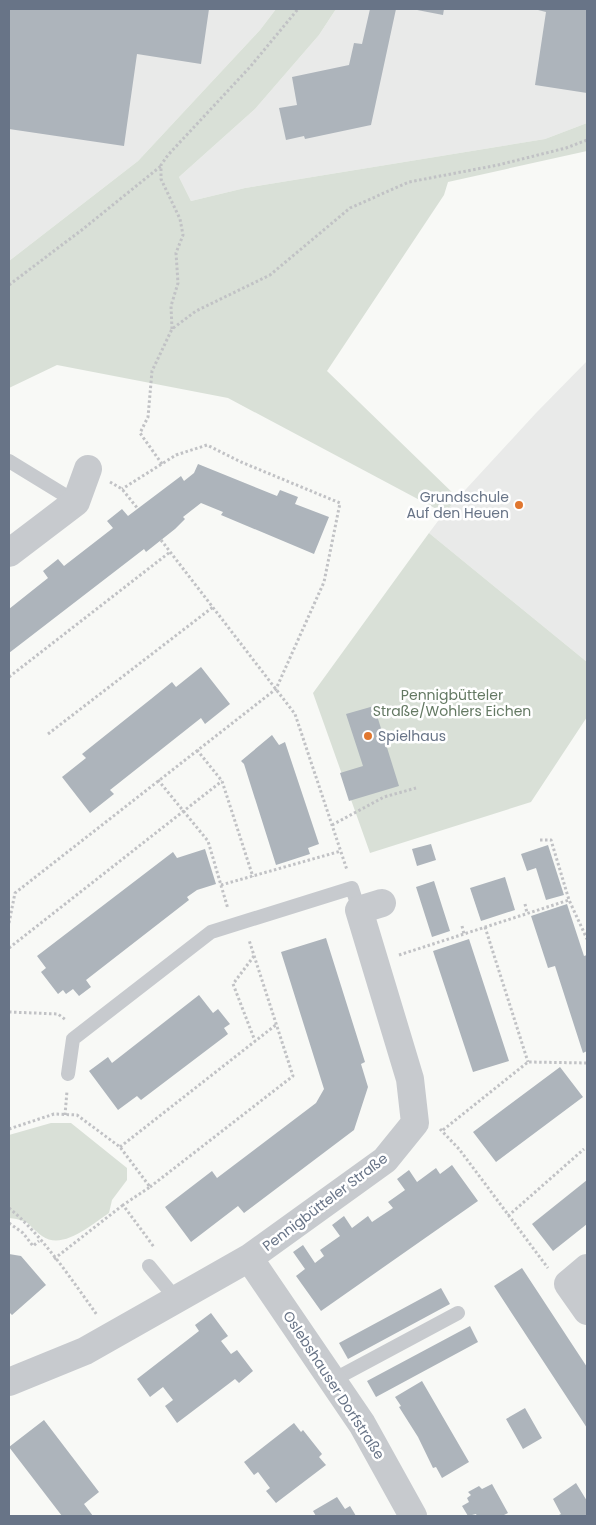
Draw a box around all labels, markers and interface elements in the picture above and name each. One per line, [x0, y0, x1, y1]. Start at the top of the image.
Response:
place label: Grundschule Auf den Heuen [406, 487, 509, 523]
marker: Grundschule Auf den Heuen [513, 499, 525, 511]
park label: Pennigbütteler Straße/Wohlers Eichen [373, 685, 531, 721]
place label: Spielhaus [378, 726, 446, 746]
marker: Spielhaus [362, 730, 374, 742]
street label: Pennigbütteler Straße [258, 1148, 392, 1256]
street label: Oslebshauser Dorfstraße [278, 1307, 390, 1463]

